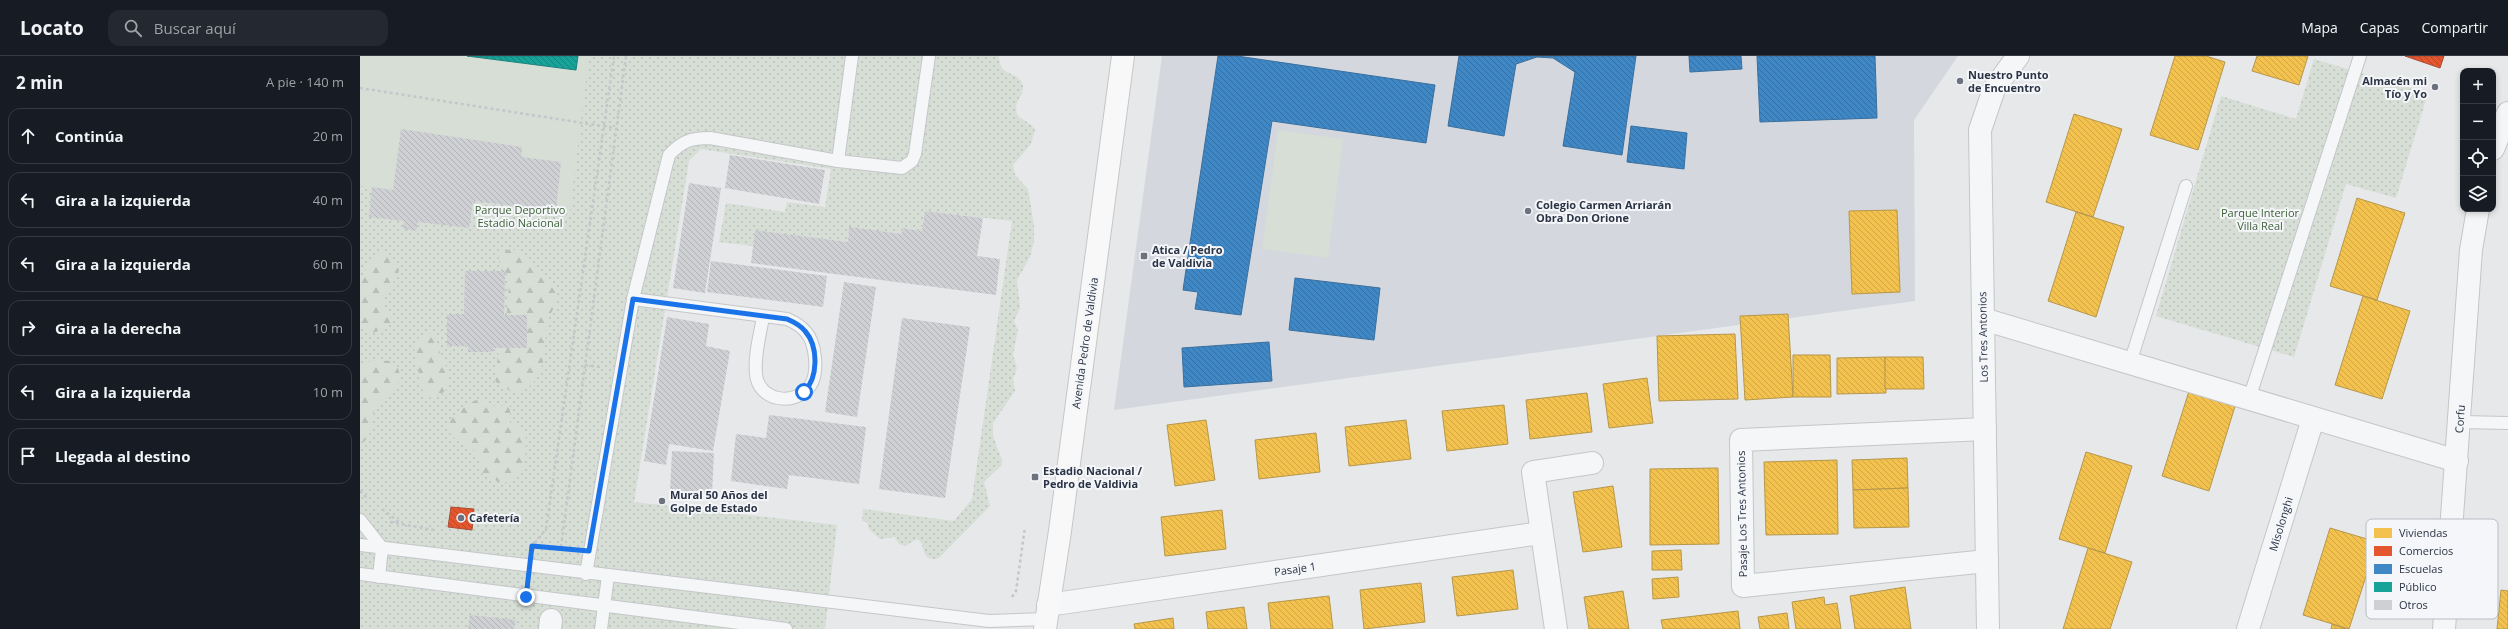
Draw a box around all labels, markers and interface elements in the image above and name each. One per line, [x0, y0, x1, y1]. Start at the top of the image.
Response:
search box [108, 10, 388, 46]
text: Locato [20, 15, 84, 41]
icon: search [122, 17, 144, 39]
text: Buscar aquí [154, 18, 236, 38]
text: Mapa [2301, 18, 2338, 37]
text: Capas [2360, 18, 2399, 37]
text: Compartir [2421, 18, 2488, 37]
place label: Nuestro Punto de Encuentro [1968, 67, 2049, 95]
map controls [2460, 68, 2496, 212]
button: + [2460, 68, 2496, 104]
text: 2 min [16, 71, 63, 94]
text: A pie · 140 m [266, 73, 344, 91]
place label: Almacén mi Tío y Yo [2362, 73, 2427, 101]
marker: Nuestro Punto de Encuentro [1955, 76, 1965, 86]
marker: Almacén mi Tío y Yo [2430, 82, 2440, 92]
button: − [2460, 104, 2496, 140]
icon: ahead [17, 125, 39, 147]
text: Continúa [55, 126, 124, 146]
text: 20 m [313, 127, 343, 145]
button: locate [2460, 140, 2496, 176]
button: layers [2460, 176, 2496, 212]
icon: left [17, 189, 39, 211]
text: Gira a la izquierda [55, 190, 191, 210]
text: 40 m [313, 191, 343, 209]
place label: Colegio Carmen Arriarán Obra Don Orione [1536, 197, 1671, 225]
park label: Parque Deportivo Estadio Nacional [475, 202, 566, 230]
park label: Parque Interior Villa Real [2221, 205, 2300, 233]
marker: Colegio Carmen Arriarán Obra Don Orione [1523, 206, 1533, 216]
place label: Atica / Pedro de Valdivia [1152, 242, 1223, 270]
marker: Atica / Pedro de Valdivia [1139, 251, 1149, 261]
icon: left [17, 253, 39, 275]
text: Gira a la izquierda [55, 254, 191, 274]
text: 60 m [313, 255, 343, 273]
street label: Avenida Pedro de Valdivia [1068, 276, 1101, 410]
street label: Los Tres Antonios [1974, 291, 1991, 383]
icon: right [17, 317, 39, 339]
text: Gira a la derecha [55, 318, 181, 338]
text: 10 m [313, 319, 343, 337]
icon: left [17, 381, 39, 403]
text: Gira a la izquierda [55, 382, 191, 402]
text: 10 m [313, 383, 343, 401]
route start [795, 383, 813, 401]
street label: Corfu [2451, 404, 2468, 434]
icon: arrive [17, 445, 39, 467]
text: Llegada al destino [55, 446, 190, 466]
street label: Pasaje Los Tres Antonios [1733, 450, 1750, 578]
place label: Estadio Nacional / Pedro de Valdivia [1043, 463, 1143, 491]
marker: Estadio Nacional / Pedro de Valdivia [1030, 472, 1040, 482]
place label: Mural 50 Años del Golpe de Estado [670, 487, 768, 515]
street label: Misolonghi [2265, 495, 2296, 553]
marker: Mural 50 Años del Golpe de Estado [657, 496, 667, 506]
place label: Cafetería [469, 510, 520, 525]
marker: Cafetería [456, 513, 466, 523]
legend [2366, 519, 2498, 619]
text: Viviendas [2399, 525, 2448, 540]
text: Comercios [2399, 543, 2453, 558]
street label: Pasaje 1 [1273, 558, 1317, 579]
text: Escuelas [2399, 561, 2443, 576]
text: Público [2399, 579, 2437, 594]
route end [517, 588, 535, 606]
text: Otros [2399, 597, 2428, 612]

